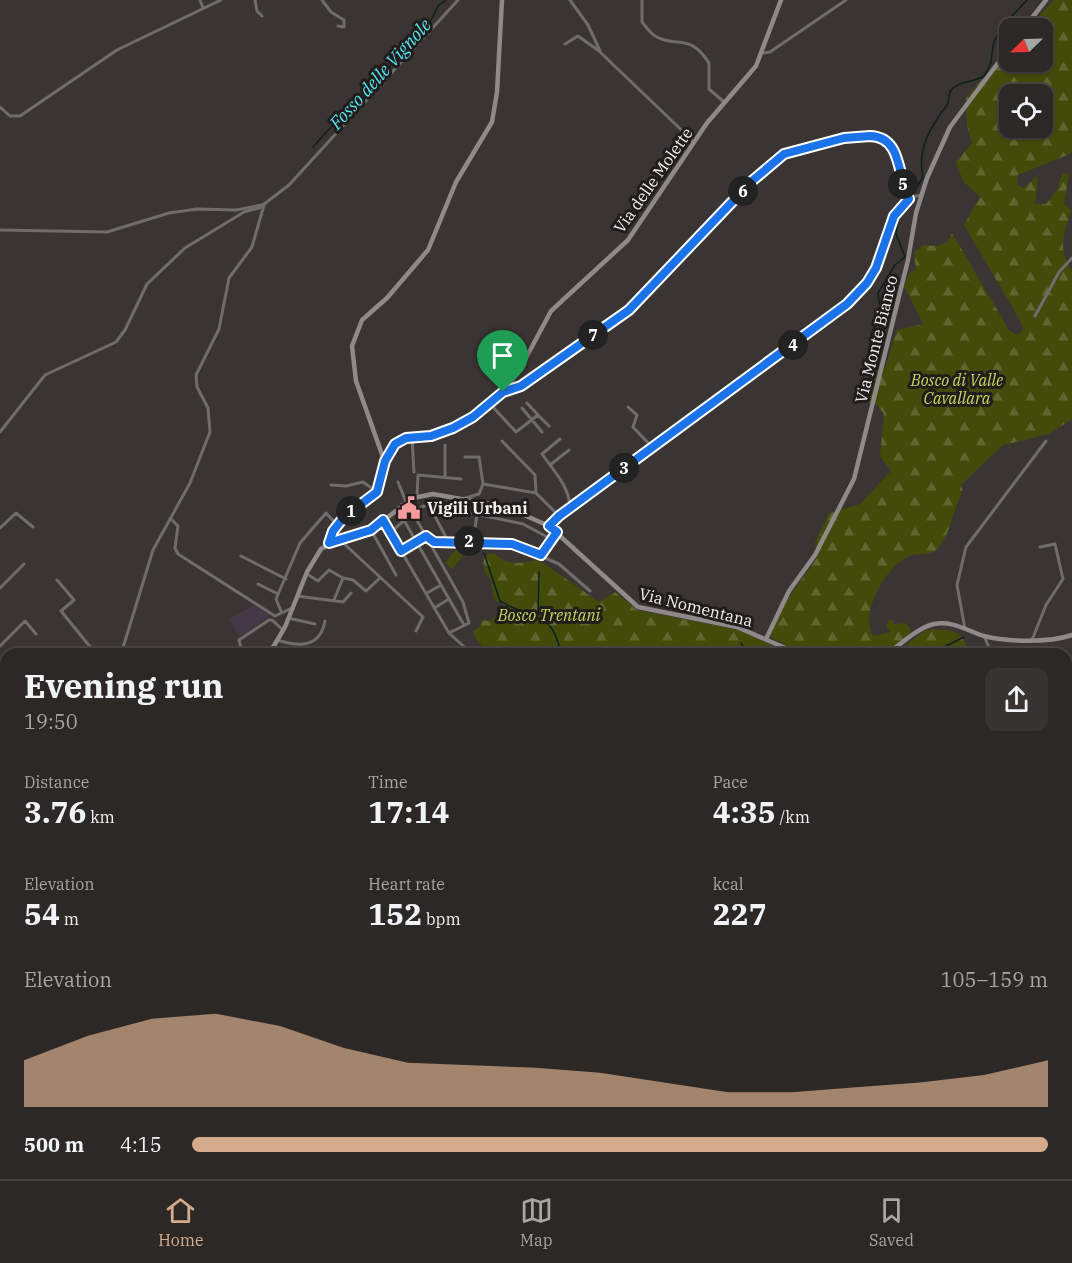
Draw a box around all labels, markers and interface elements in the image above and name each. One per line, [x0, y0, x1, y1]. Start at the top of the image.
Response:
water label: Fosso delle Vignole [324, 14, 436, 135]
north arrow [999, 18, 1053, 72]
map controls [999, 18, 1053, 138]
button: locate [999, 84, 1053, 138]
street label: Via delle Molette [609, 123, 697, 237]
pin: 5 [888, 169, 918, 199]
text: 5 [898, 174, 908, 194]
pin: 6 [728, 176, 758, 206]
text: 6 [738, 181, 748, 201]
street label: Via Monte Bianco [850, 273, 902, 405]
pin: 7 [578, 320, 608, 350]
text: 7 [588, 325, 598, 345]
pin [477, 330, 528, 392]
pin: 4 [778, 330, 808, 360]
text: 4 [788, 335, 798, 355]
icon: arrive [486, 339, 519, 372]
park label: Bosco di Valle Cavallara [910, 370, 1003, 408]
pin: 3 [609, 453, 639, 483]
text: 3 [619, 458, 629, 478]
public building icon: Vigili Urbani [396, 495, 422, 521]
pin: 1 [336, 496, 366, 526]
place label: Vigili Urbani [427, 498, 528, 518]
text: 1 [346, 501, 356, 521]
pin: 2 [454, 526, 484, 556]
text: 2 [464, 531, 474, 551]
street label: Via Nomentana [637, 583, 755, 631]
park label: Bosco Trentani [497, 605, 600, 625]
text: Evening run [24, 664, 224, 707]
button: share [985, 668, 1048, 731]
text: 19:50 [24, 708, 78, 735]
text: Distance [24, 772, 89, 792]
text: Time [368, 772, 408, 792]
text: Pace [713, 772, 748, 792]
text: 3.76 [24, 792, 86, 831]
text: 17:14 [368, 792, 449, 831]
text: 4:35 [713, 792, 776, 831]
text: km [86, 807, 115, 827]
text: /km [776, 807, 810, 827]
text: Elevation [24, 874, 94, 894]
text: Heart rate [368, 874, 445, 894]
text: kcal [713, 874, 744, 894]
text: 54 [24, 894, 60, 933]
text: 152 [368, 894, 422, 933]
text: 227 [713, 894, 767, 933]
text: m [60, 909, 79, 929]
text: bpm [422, 909, 461, 929]
text: Elevation [24, 966, 112, 993]
text: 105–159 m [941, 966, 1048, 993]
text: 500 m [24, 1131, 84, 1158]
text: 4:15 [120, 1131, 162, 1158]
tab: Home [158, 1194, 204, 1250]
tab: Map [520, 1194, 553, 1250]
tab: Saved [869, 1194, 914, 1250]

